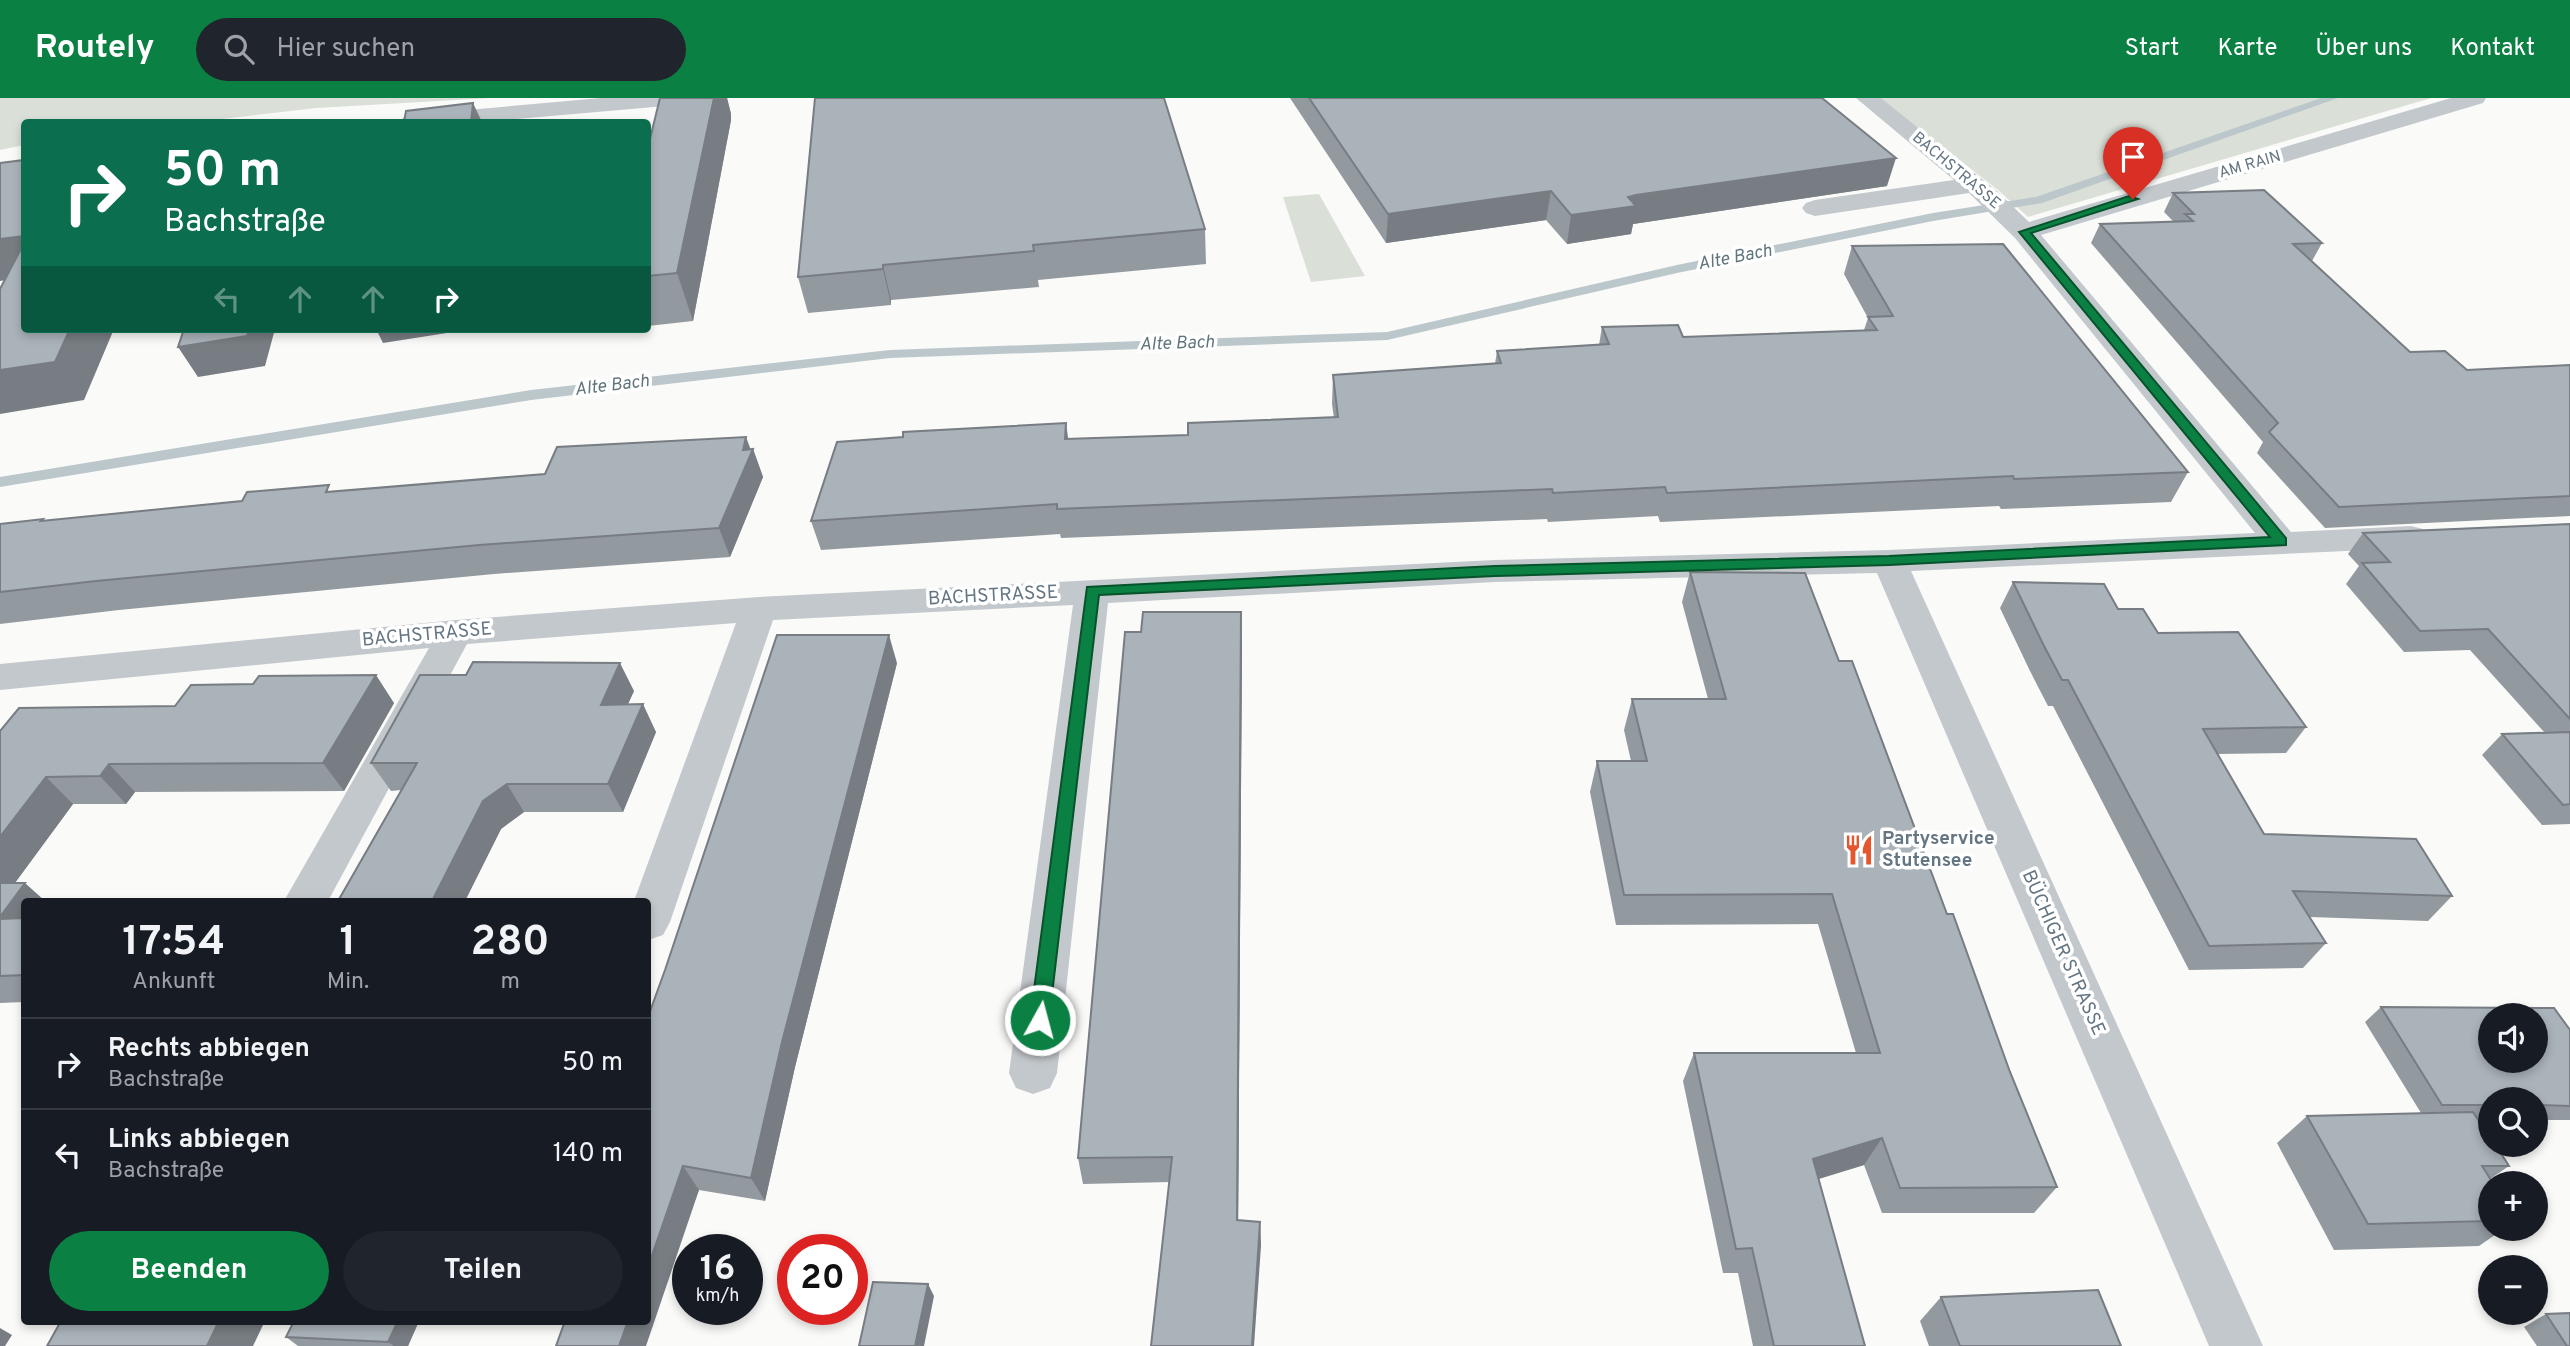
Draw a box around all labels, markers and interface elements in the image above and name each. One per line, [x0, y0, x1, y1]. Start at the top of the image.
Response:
search box [196, 18, 686, 81]
text: Routely [35, 28, 154, 70]
icon: search [220, 30, 258, 68]
text: Hier suchen [276, 33, 415, 66]
text: Start [2125, 34, 2179, 64]
text: Karte [2217, 34, 2277, 64]
text: Über uns [2315, 34, 2412, 64]
text: Kontakt [2450, 34, 2535, 64]
pin [2103, 127, 2163, 199]
street label: BACHSTRASSE [1908, 128, 2004, 214]
icon: arrive [2114, 138, 2152, 176]
text: 50 m [164, 142, 281, 204]
icon: right [49, 147, 140, 238]
street label: AM RAIN [2217, 147, 2283, 183]
text: Bachstraße [164, 203, 326, 243]
water label: Alte Bach [1696, 240, 1774, 276]
icon: left [208, 280, 246, 318]
icon: ahead [281, 280, 319, 318]
icon: ahead [354, 280, 392, 318]
icon: right [427, 280, 465, 318]
water label: Alte Bach [1139, 331, 1215, 357]
water label: Alte Bach [573, 370, 651, 402]
street label: BACHSTRASSE [927, 581, 1059, 611]
street label: BACHSTRASSE [361, 617, 493, 653]
place label: Partyservice Stutensee [1882, 827, 1995, 873]
restaurant icon: Partyservice Stutensee [1842, 833, 1876, 867]
street label: BÜCHIGER STRASSE [2016, 866, 2111, 1039]
text: 17:54 [122, 917, 225, 970]
text: 1 [340, 917, 356, 970]
text: 280 [471, 917, 550, 970]
text: Ankunft [132, 968, 215, 997]
text: Min. [327, 968, 369, 997]
text: m [500, 968, 520, 997]
position arrow [1003, 983, 1077, 1057]
map controls [2478, 1003, 2548, 1325]
button: sound [2478, 1003, 2548, 1073]
text: Rechts abbiegen [108, 1033, 310, 1066]
icon: right [49, 1045, 87, 1083]
text: 50 m [562, 1047, 623, 1080]
text: Bachstraße [108, 1066, 224, 1095]
button: search [2478, 1087, 2548, 1157]
text: Links abbiegen [108, 1124, 290, 1157]
icon: left [49, 1136, 87, 1174]
text: 140 m [553, 1138, 623, 1171]
text: Bachstraße [108, 1157, 224, 1186]
button: + [2478, 1171, 2548, 1241]
button: Beenden [49, 1231, 329, 1311]
button: Teilen [343, 1231, 623, 1311]
speed limit sign: 20 [777, 1234, 868, 1325]
text: 16 [700, 1248, 735, 1292]
button: − [2478, 1255, 2548, 1325]
text: km/h [696, 1285, 739, 1308]

